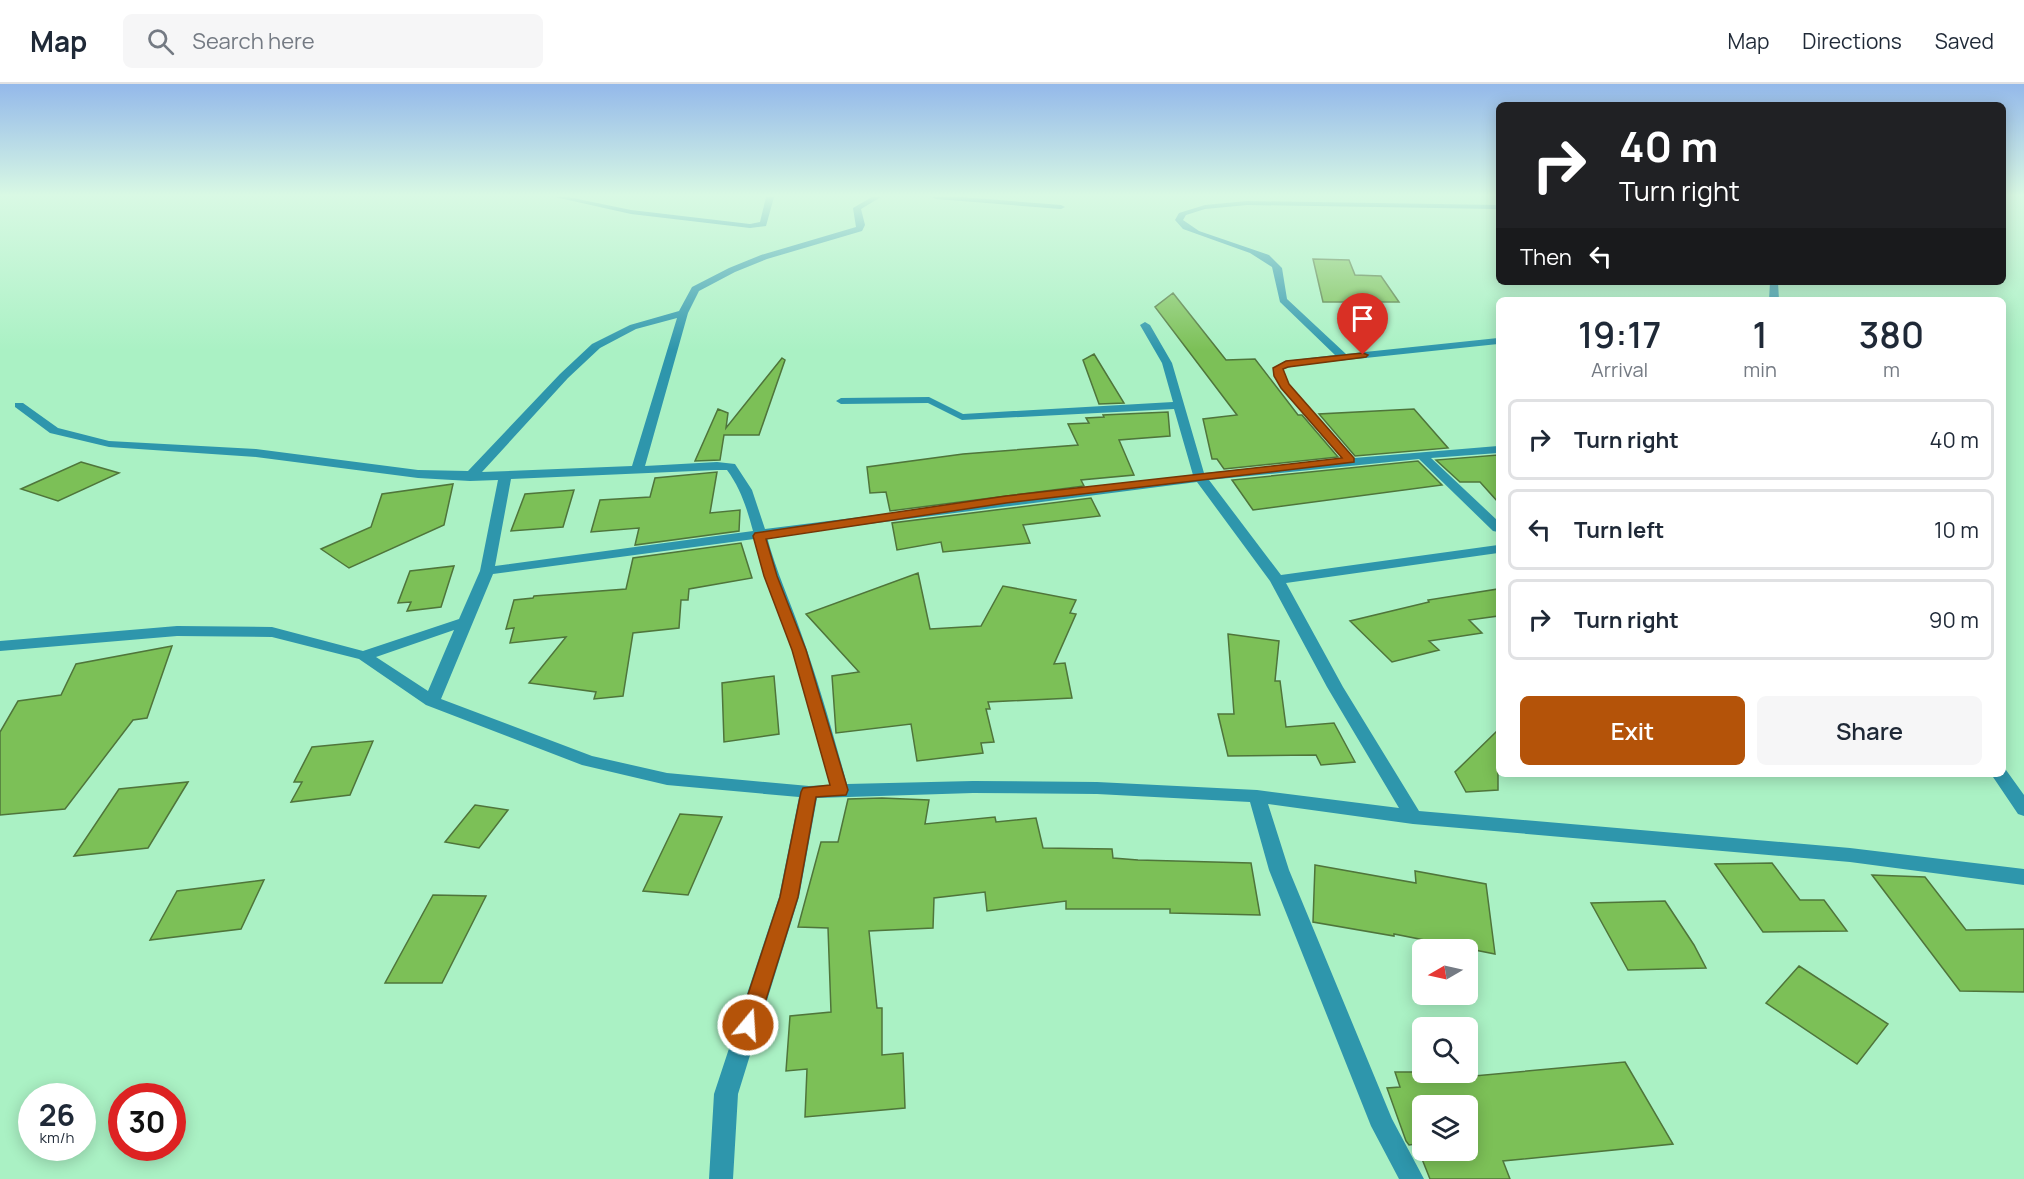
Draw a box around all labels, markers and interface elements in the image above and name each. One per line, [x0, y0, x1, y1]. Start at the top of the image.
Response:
search box [123, 14, 543, 68]
text: Map [30, 22, 87, 60]
icon: search [144, 25, 177, 58]
text: Search here [192, 26, 315, 56]
text: Map [1728, 27, 1769, 55]
text: Directions [1802, 27, 1902, 55]
text: Saved [1935, 27, 1994, 55]
text: 40 m [1619, 117, 1718, 175]
icon: right [1520, 126, 1598, 204]
text: Turn right [1619, 172, 1740, 209]
icon: left [1584, 240, 1617, 273]
text: Then [1520, 242, 1572, 272]
pin [1337, 293, 1388, 355]
icon: arrive [1346, 302, 1379, 335]
text: 19:17 [1578, 310, 1661, 359]
text: 1 [1752, 310, 1768, 359]
text: 380 [1859, 310, 1924, 359]
text: Arrival [1591, 356, 1648, 383]
text: min [1743, 356, 1777, 383]
text: m [1883, 356, 1900, 383]
icon: right [1523, 423, 1556, 456]
text: Turn right [1574, 425, 1679, 455]
text: 40 m [1930, 425, 1979, 455]
icon: left [1523, 513, 1556, 546]
text: Turn left [1574, 515, 1664, 545]
text: 10 m [1934, 515, 1979, 545]
icon: right [1523, 603, 1556, 636]
text: Turn right [1574, 605, 1679, 635]
text: 90 m [1929, 605, 1979, 635]
button: Exit [1520, 696, 1745, 765]
button: Share [1757, 696, 1982, 765]
north arrow [1412, 939, 1478, 1005]
map controls [1412, 939, 1478, 1161]
position arrow [716, 993, 780, 1057]
button: search [1412, 1017, 1478, 1083]
speed limit sign: 30 [108, 1083, 186, 1161]
text: 26 [39, 1094, 75, 1135]
button: layers [1412, 1095, 1478, 1161]
text: km/h [40, 1127, 74, 1148]

